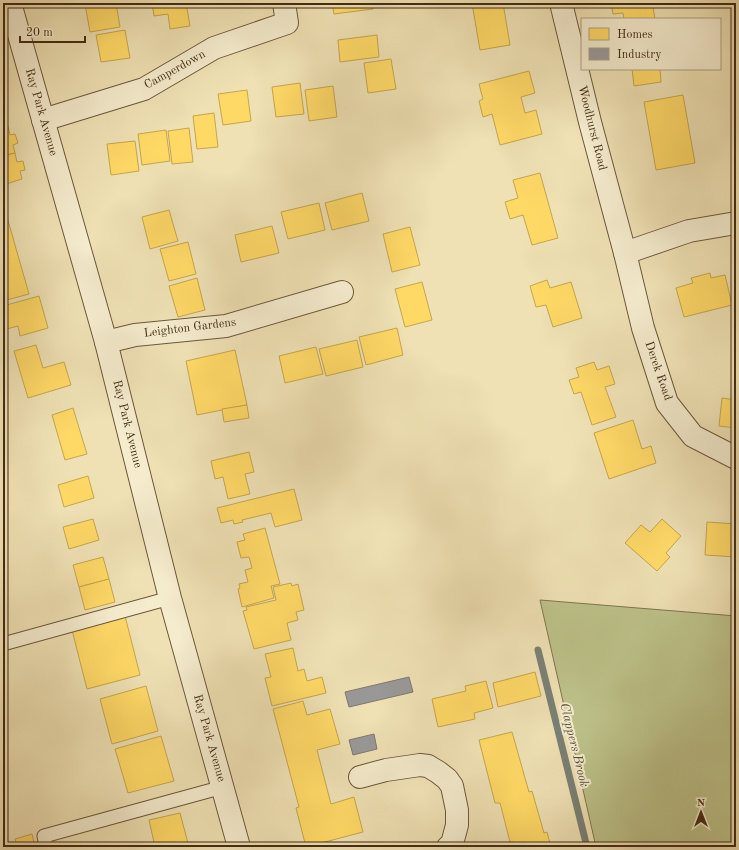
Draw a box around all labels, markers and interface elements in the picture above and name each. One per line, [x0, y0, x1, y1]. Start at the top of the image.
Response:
scale bar [20, 18, 85, 44]
legend [581, 18, 721, 70]
text: 20 m [26, 27, 53, 39]
text: Homes [617, 29, 653, 41]
street label: Camperdown [142, 48, 208, 92]
text: Industry [617, 49, 662, 61]
street label: Ray Park Avenue [23, 67, 59, 157]
street label: Woodhurst Road [576, 84, 608, 172]
street label: Leighton Gardens [143, 316, 237, 340]
street label: Derek Road [642, 340, 674, 402]
street label: Ray Park Avenue [110, 379, 144, 470]
street label: Ray Park Avenue [191, 693, 227, 783]
water label: Clappers Brook [557, 701, 591, 789]
north arrow [681, 792, 721, 832]
text: N [697, 798, 706, 809]

